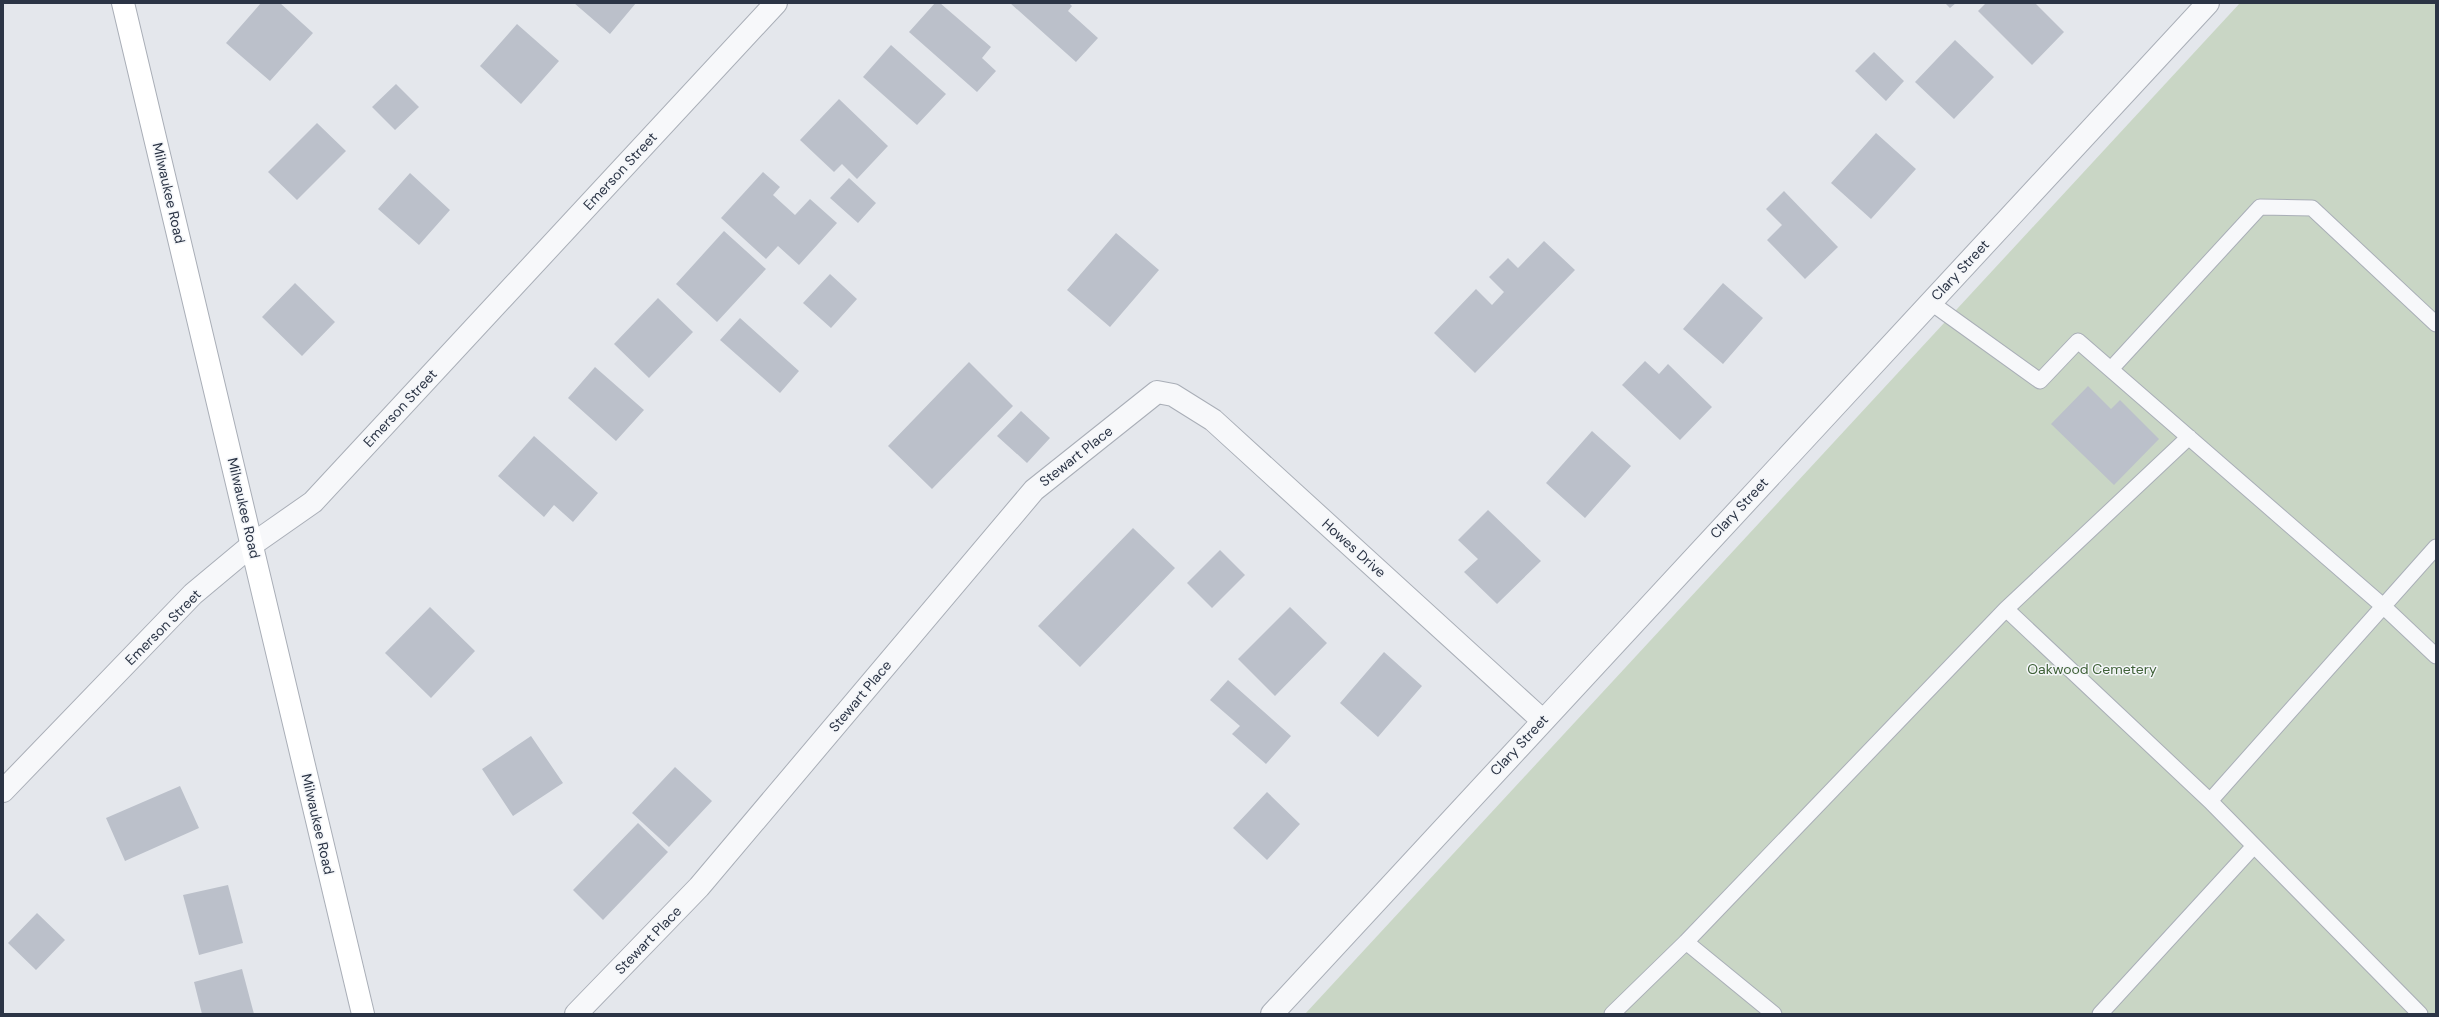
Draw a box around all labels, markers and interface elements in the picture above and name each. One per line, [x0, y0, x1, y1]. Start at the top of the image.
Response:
street label: Emerson Street [579, 128, 661, 214]
street label: Milwaukee Road [149, 141, 189, 245]
street label: Clary Street [1927, 236, 1993, 304]
street label: Emerson Street [359, 365, 441, 451]
street label: Stewart Place [1036, 422, 1116, 490]
street label: Milwaukee Road [224, 456, 264, 560]
street label: Clary Street [1706, 474, 1772, 542]
street label: Howes Drive [1318, 515, 1390, 581]
street label: Emerson Street [121, 585, 205, 669]
street label: Stewart Place [825, 656, 895, 736]
park label: Oakwood Cemetery [2027, 660, 2157, 678]
street label: Clary Street [1486, 711, 1552, 779]
street label: Milwaukee Road [298, 772, 338, 876]
street label: Stewart Place [611, 902, 685, 978]

